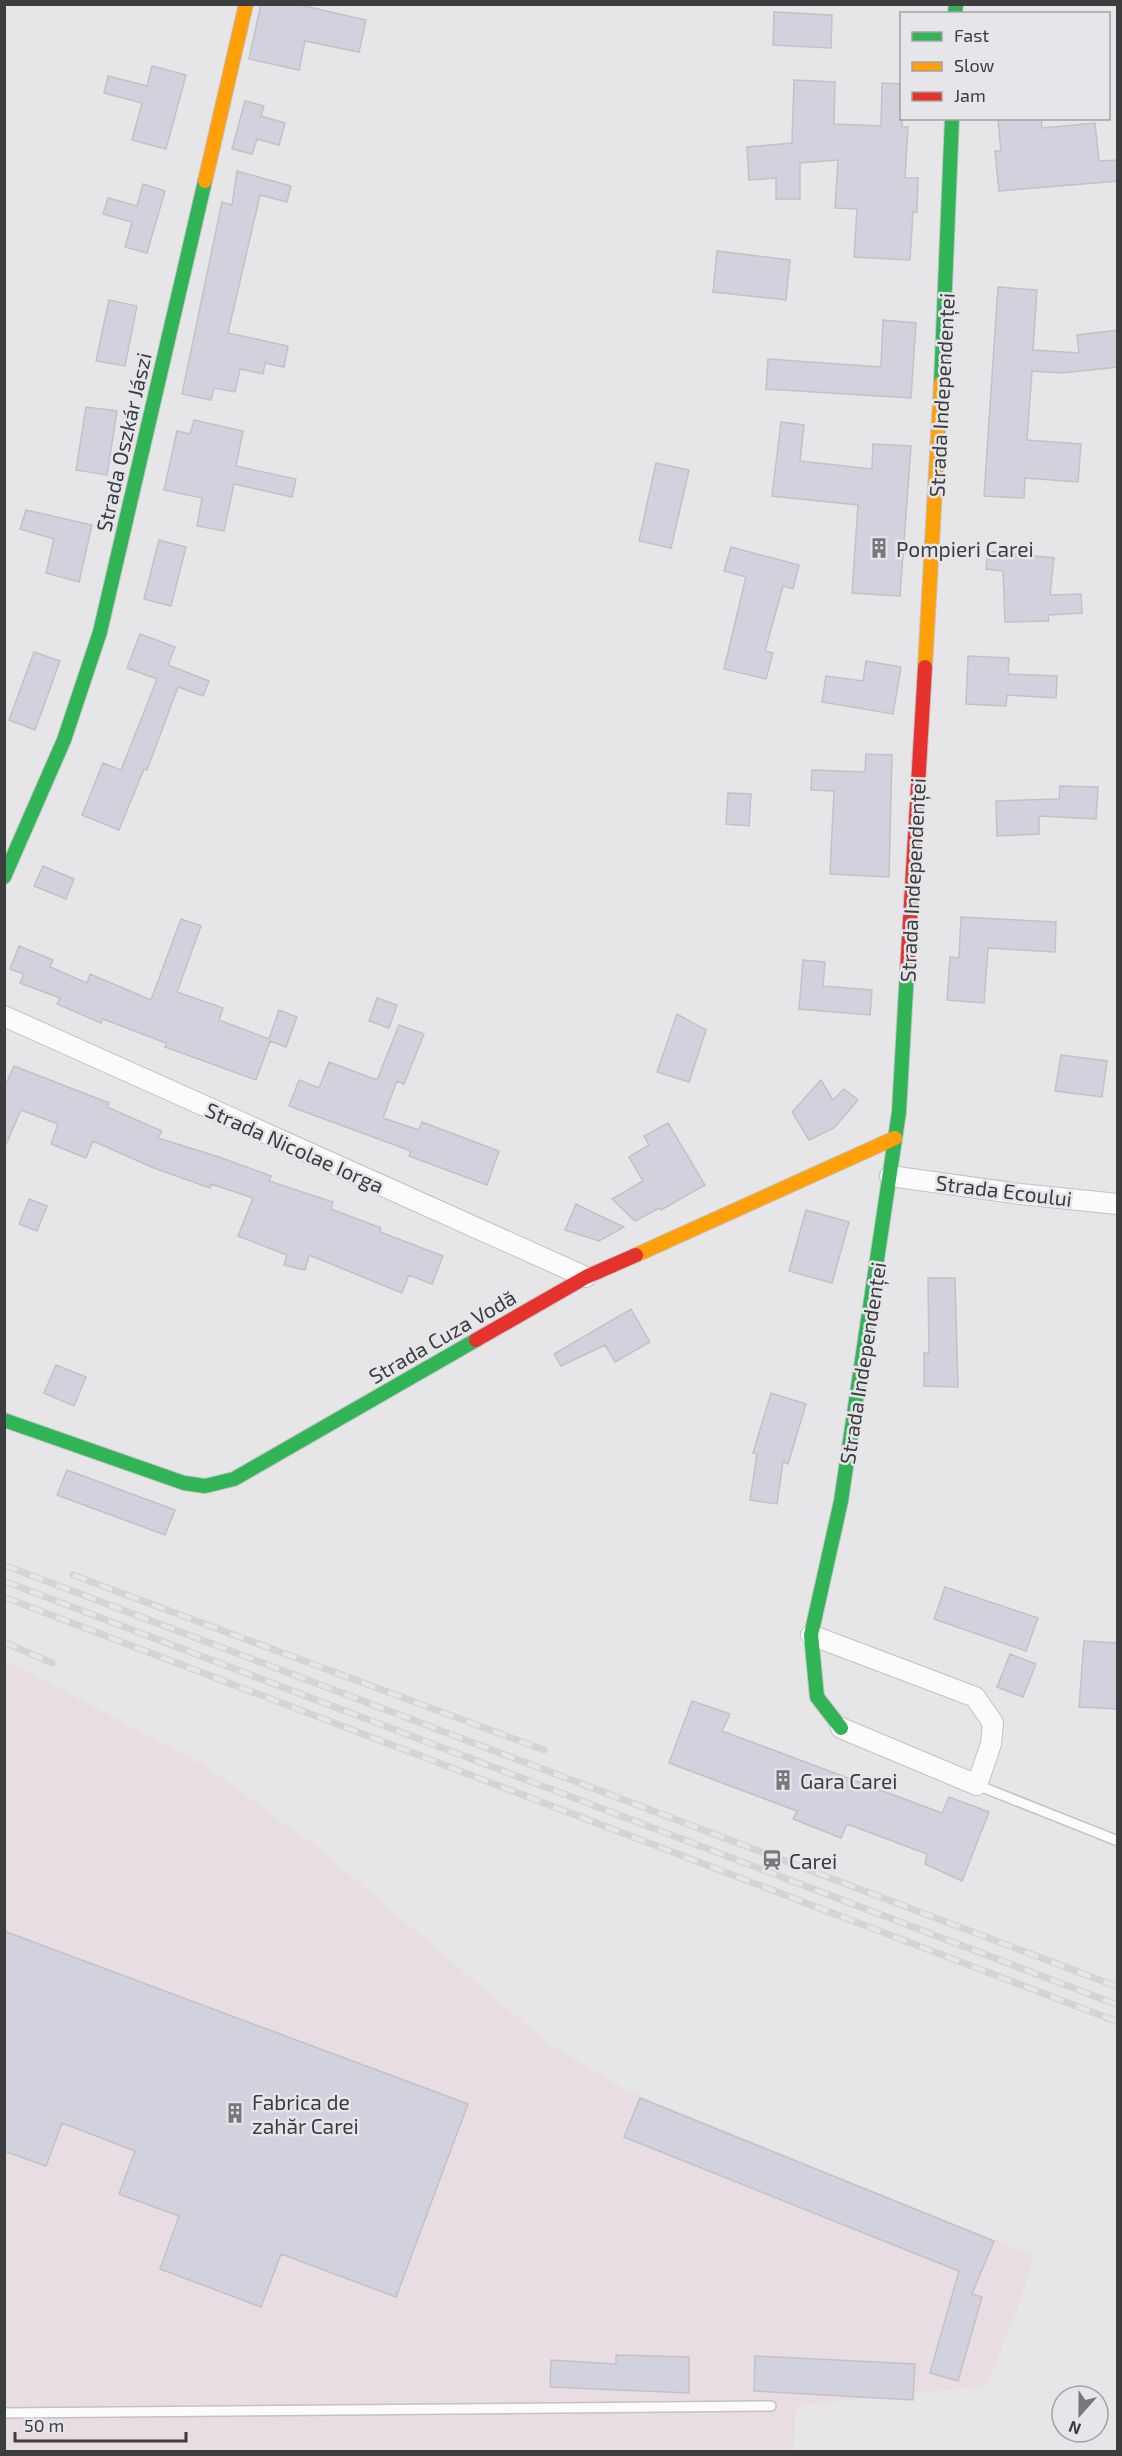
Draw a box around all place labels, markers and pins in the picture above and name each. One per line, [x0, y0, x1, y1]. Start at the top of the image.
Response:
building icon: Pompieri Carei [867, 536, 891, 560]
place label: Pompieri Carei [896, 536, 1034, 561]
building icon: Gara Carei [771, 1768, 795, 1792]
place label: Gara Carei [800, 1768, 897, 1793]
station icon: Carei [760, 1848, 784, 1872]
place label: Carei [789, 1848, 837, 1873]
place label: Fabrica de zahăr Carei [252, 2089, 359, 2138]
building icon: Fabrica de zahăr Carei [223, 2101, 247, 2125]

